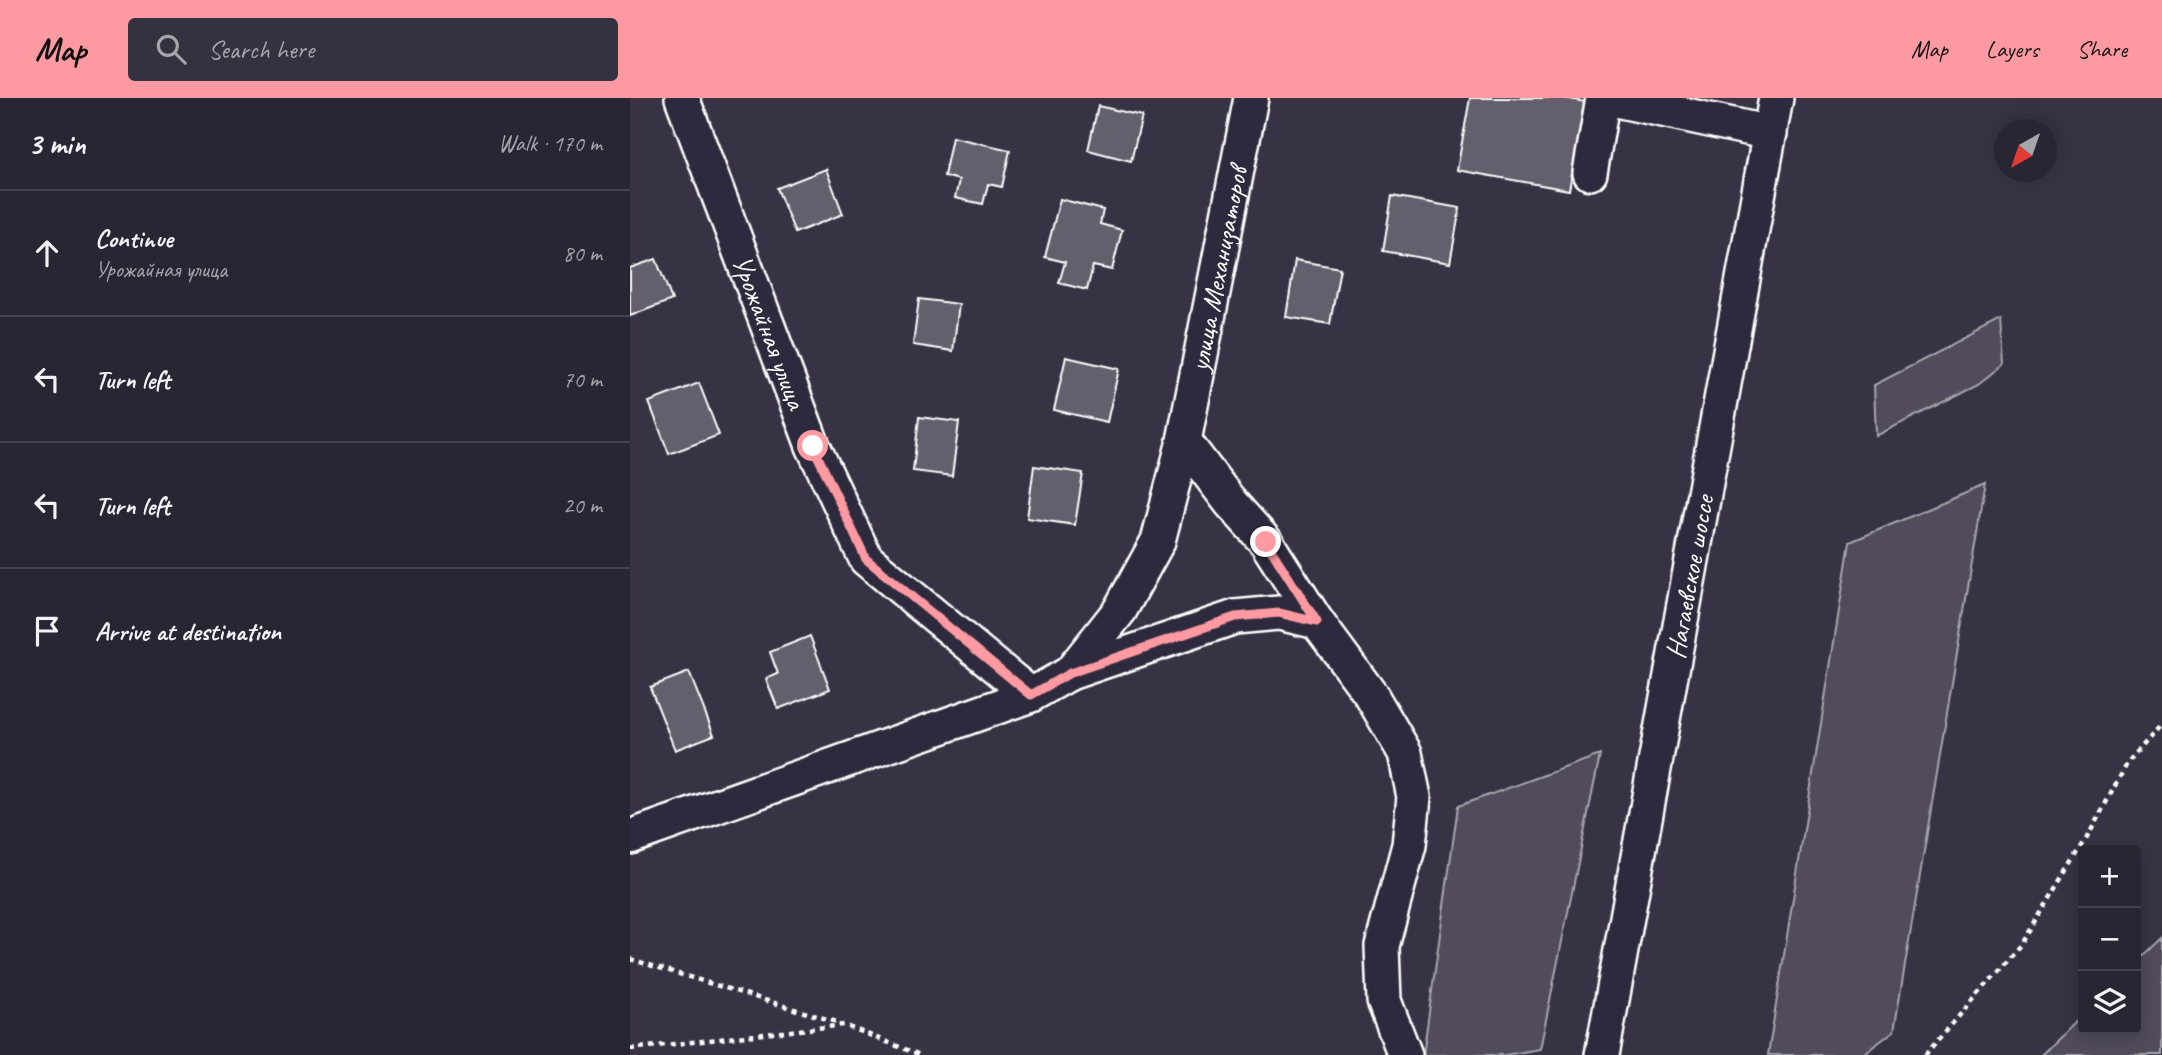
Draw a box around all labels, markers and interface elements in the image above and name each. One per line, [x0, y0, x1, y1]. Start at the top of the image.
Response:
search box [128, 18, 618, 81]
text: Map [35, 28, 86, 70]
icon: search [152, 30, 190, 68]
text: Search here [208, 33, 314, 66]
text: Map [1911, 34, 1948, 64]
text: Layers [1986, 34, 2039, 64]
text: Share [2077, 34, 2127, 64]
north arrow [1994, 119, 2057, 182]
text: 3 min [28, 125, 85, 163]
text: Walk · 170 m [498, 129, 602, 158]
street label: улица Механизаторов [1181, 159, 1256, 376]
text: Continue [95, 222, 173, 255]
icon: ahead [28, 234, 66, 272]
text: 80 m [563, 239, 602, 268]
street label: Урожайная улица [725, 251, 815, 415]
text: Урожайная улица [95, 255, 227, 284]
icon: left [28, 360, 66, 398]
text: Turn left [95, 363, 170, 396]
text: 70 m [563, 365, 602, 394]
route start [797, 430, 828, 461]
icon: left [28, 486, 66, 524]
text: Turn left [95, 489, 170, 522]
text: 20 m [563, 491, 602, 520]
street label: Нагаевское шоссе [1657, 491, 1722, 661]
route end [1250, 526, 1281, 557]
icon: arrive [28, 612, 66, 650]
text: Arrive at destination [95, 615, 281, 648]
map controls [2078, 845, 2141, 1034]
button: + [2078, 845, 2141, 908]
button: − [2078, 908, 2141, 971]
button: layers [2078, 971, 2141, 1034]

